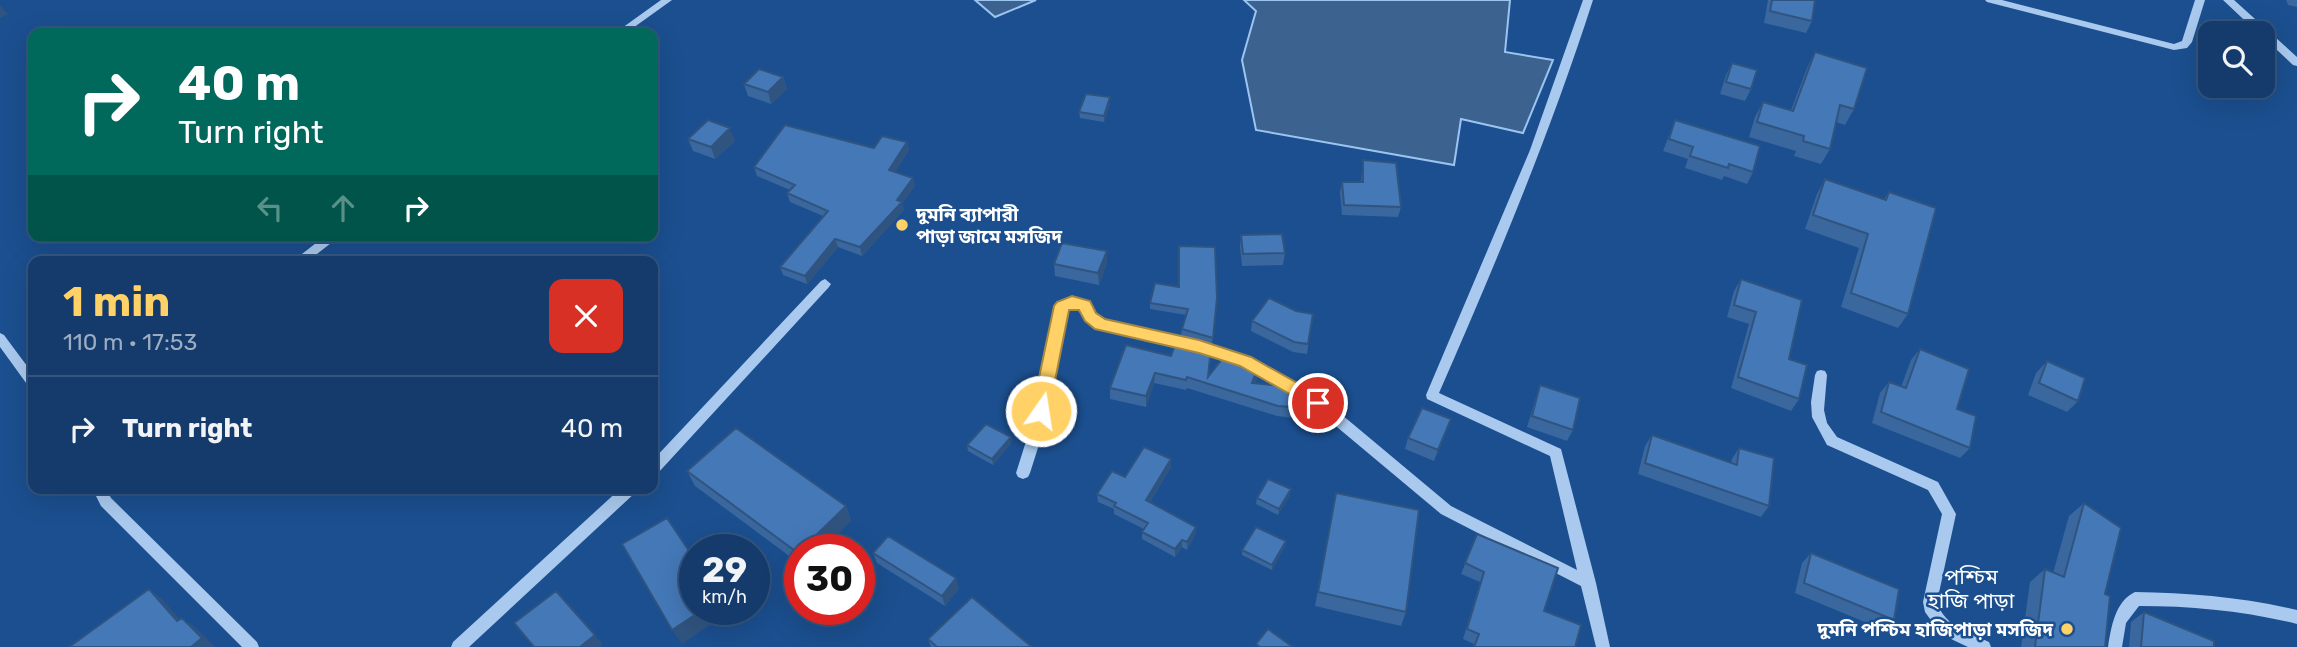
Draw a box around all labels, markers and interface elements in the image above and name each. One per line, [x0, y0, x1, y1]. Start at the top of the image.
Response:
map controls [2198, 21, 2275, 98]
button: search [2198, 21, 2275, 98]
text: 40 m [178, 54, 300, 112]
icon: right [63, 56, 154, 147]
text: Turn right [178, 113, 323, 151]
icon: left [251, 189, 289, 227]
icon: ahead [324, 189, 362, 227]
icon: right [397, 189, 435, 227]
place label: দুমনি ব্যাপারী পাড়া জামে মসজিদ [915, 203, 1062, 248]
marker: দুমনি ব্যাপারী পাড়া জামে মসজিদ [894, 217, 910, 233]
text: 1 min [63, 277, 170, 327]
button: close [549, 279, 623, 353]
text: 110 m · 17:53 [63, 328, 197, 356]
pin [1288, 373, 1348, 433]
position arrow [1004, 374, 1078, 448]
icon: arrive [1299, 384, 1337, 422]
icon: right [63, 410, 101, 448]
text: Turn right [122, 413, 252, 444]
text: 40 m [561, 413, 623, 444]
speed limit sign: 30 [784, 534, 875, 625]
text: 29 [702, 549, 747, 591]
district label: পশ্চিম হাজি পাড়া [1927, 564, 2015, 613]
text: km/h [702, 586, 747, 608]
place label: দুমনি পশ্চিম হাজিপাড়া মসজিদ [1816, 618, 2053, 641]
marker: দুমনি পশ্চিম হাজিপাড়া মসজিদ [2059, 621, 2075, 637]

